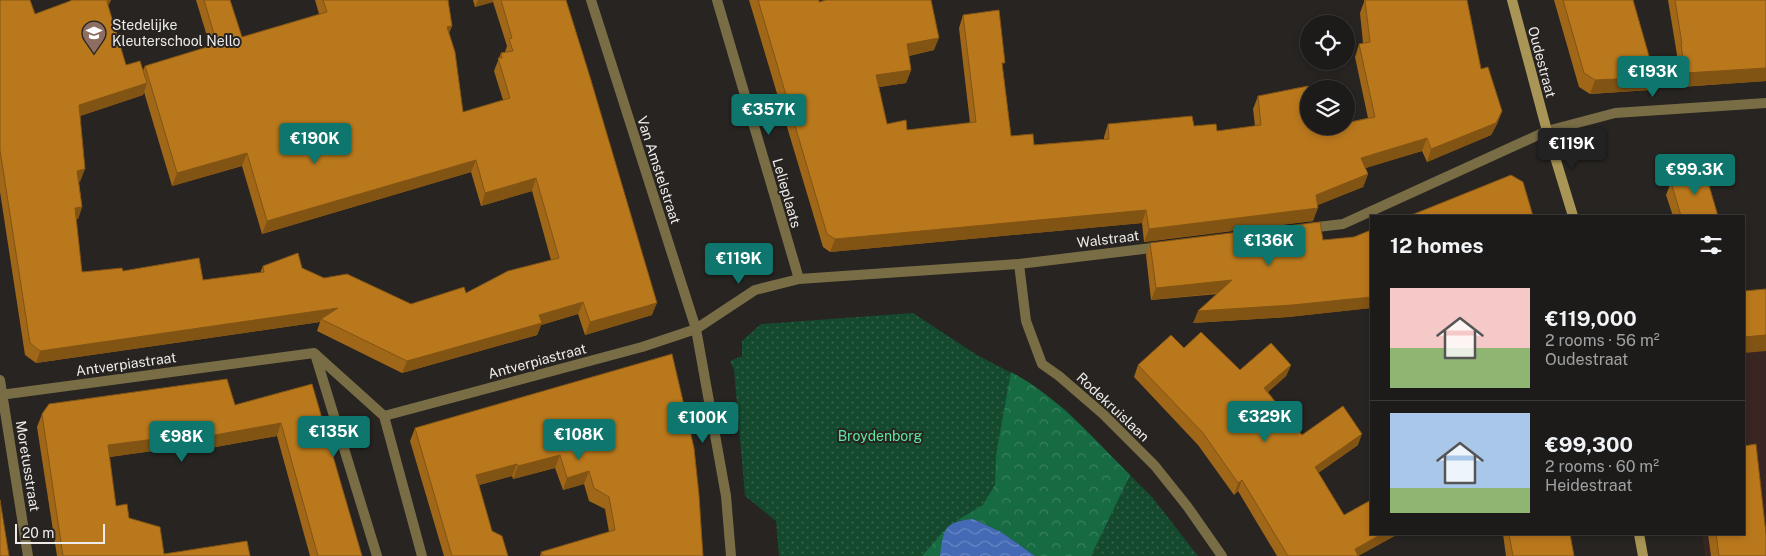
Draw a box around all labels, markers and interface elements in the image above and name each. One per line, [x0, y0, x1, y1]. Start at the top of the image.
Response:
map controls [1300, 15, 1355, 135]
button: locate [1300, 15, 1355, 70]
place label: Stedelijke Kleuterschool Nello [112, 17, 241, 49]
school or university icon: Stedelijke Kleuterschool Nello [81, 20, 107, 54]
street label: Oudestraat [1525, 25, 1559, 99]
pin: €193K [1618, 56, 1688, 98]
text: €193K [1628, 62, 1678, 81]
button: layers [1300, 80, 1355, 135]
pin: €357K [734, 94, 804, 136]
text: €357K [742, 100, 796, 119]
street label: Van Amstelstraat [634, 114, 684, 226]
pin: €190K [280, 122, 350, 165]
pin: €119K [1537, 128, 1607, 170]
text: €190K [290, 129, 340, 148]
text: €119K [1549, 134, 1595, 153]
pin: €99.3K [1654, 154, 1736, 196]
street label: Lelieplaats [769, 156, 805, 230]
text: €99.3K [1666, 160, 1724, 179]
pin: €136K [1234, 224, 1304, 267]
street label: Walstraat [1076, 227, 1140, 251]
text: €136K [1244, 231, 1294, 250]
icon: filters [1697, 231, 1725, 259]
text: 12 homes [1390, 233, 1484, 258]
pin: €119K [704, 242, 774, 285]
text: €119K [716, 249, 762, 268]
text: €119,000 [1545, 306, 1637, 331]
icon: home [1430, 308, 1490, 368]
text: 2 rooms · 56 m² [1545, 331, 1660, 350]
street label: Antverpiastraat [486, 340, 588, 382]
street label: Antverpiastraat [75, 349, 177, 379]
text: Oudestraat [1545, 350, 1628, 369]
street label: Rodekruislaan [1073, 369, 1153, 445]
pin: €329K [1230, 400, 1300, 443]
pin: €100K [668, 402, 738, 444]
text: €329K [1238, 407, 1292, 426]
text: €100K [678, 408, 728, 427]
pin: €135K [299, 416, 369, 458]
pin: €108K [544, 418, 614, 461]
street label: Moretusstraat [13, 419, 43, 513]
pin: €98K [152, 420, 212, 463]
text: €135K [309, 422, 359, 441]
text: €108K [554, 425, 604, 444]
text: €98K [160, 427, 204, 446]
park label: Broydenborg [838, 428, 923, 444]
text: €99,300 [1545, 432, 1633, 457]
icon: home [1430, 433, 1490, 493]
text: 2 rooms · 60 m² [1545, 457, 1659, 476]
text: Heidestraat [1545, 476, 1632, 495]
scale bar [15, 521, 105, 544]
text: 20 m [22, 525, 54, 541]

